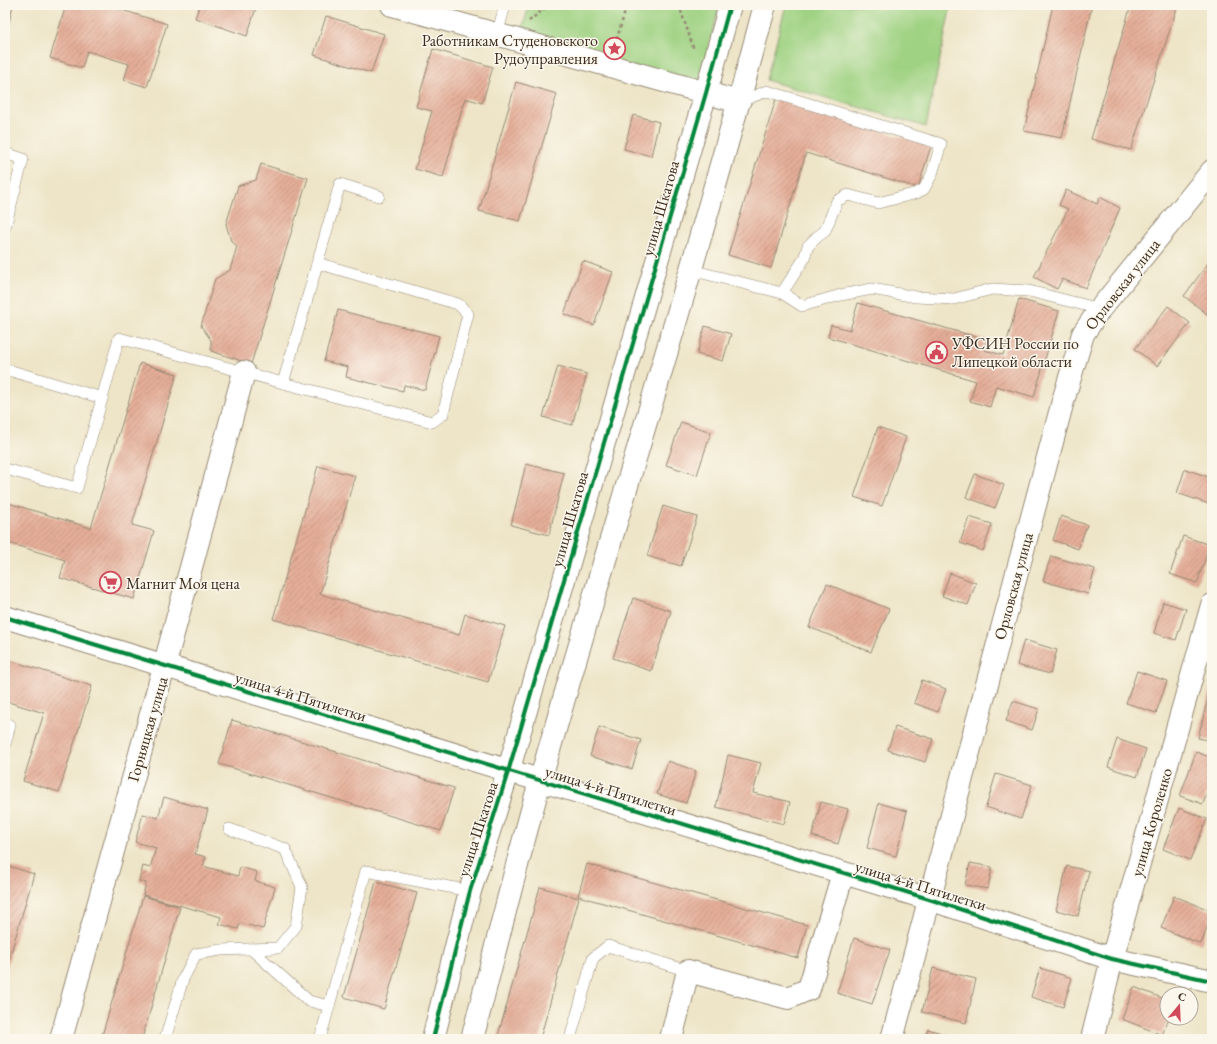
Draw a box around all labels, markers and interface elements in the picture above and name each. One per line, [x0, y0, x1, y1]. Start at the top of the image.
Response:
place label: Работникам Студеновского Рудоуправления [422, 30, 598, 69]
place icon: Работникам Студеновского Рудоуправления [601, 36, 627, 62]
street label: улица Шкатова [637, 157, 684, 258]
street label: Орловская улица [1080, 234, 1165, 334]
place label: УФСИН России по Липецкой области [951, 333, 1079, 372]
public building icon: УФСИН России по Липецкой области [923, 339, 949, 365]
street label: улица Шкатова [546, 468, 593, 569]
street label: Орловская улица [989, 530, 1038, 642]
supermarket icon: Магнит Моя цена [98, 570, 124, 596]
place label: Магнит Моя цена [126, 573, 241, 594]
street label: улица 4-й Пятилетки [233, 667, 370, 727]
street label: Горняцкая улица [122, 674, 173, 784]
street label: улица 4-й Пятилетки [543, 761, 680, 821]
street label: улица Короленко [1126, 765, 1177, 879]
street label: улица Шкатова [452, 778, 503, 879]
street label: улица 4-й Пятилетки [853, 856, 990, 916]
north arrow [1159, 986, 1199, 1026]
text: С [1176, 989, 1188, 1004]

